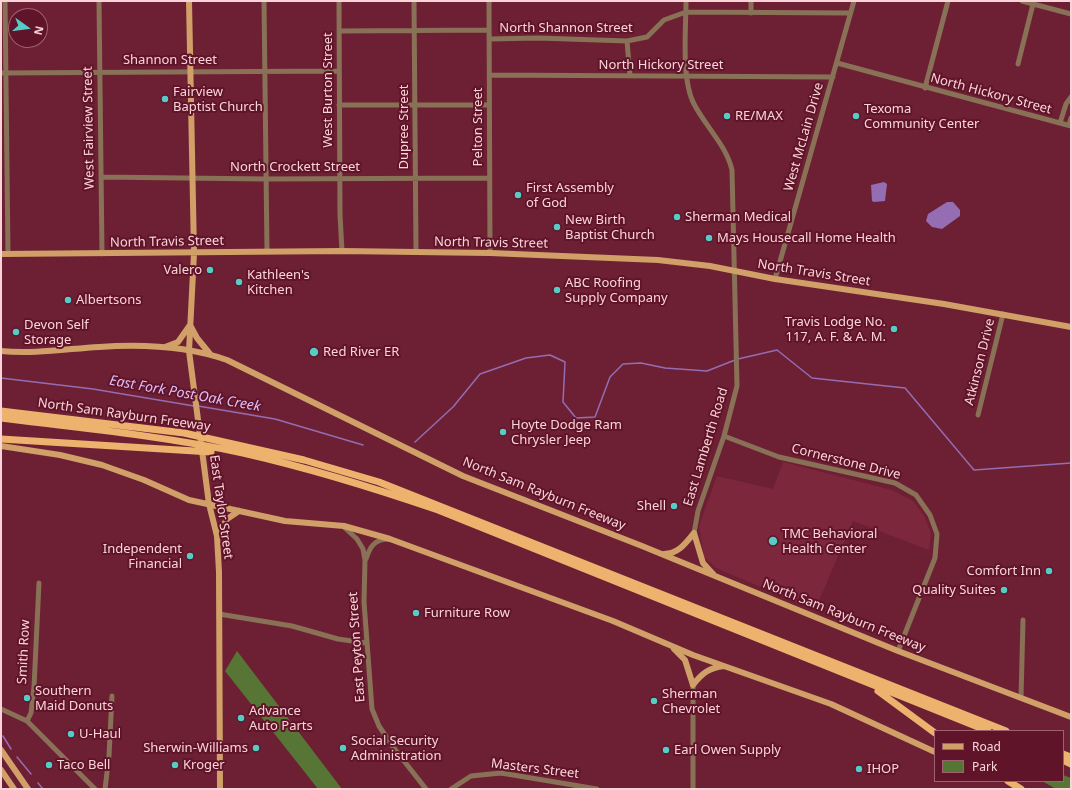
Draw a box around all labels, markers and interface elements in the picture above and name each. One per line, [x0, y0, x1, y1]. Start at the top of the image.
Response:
north arrow [8, 8, 48, 48]
street label: North Shannon Street [499, 20, 633, 36]
text: N [31, 25, 48, 37]
street label: West Burton Street [320, 32, 336, 148]
street label: Shannon Street [123, 52, 217, 68]
street label: North Hickory Street [599, 57, 723, 73]
street label: West Fairview Street [80, 66, 98, 190]
street label: North Hickory Street [929, 70, 1053, 118]
street label: West McLain Drive [781, 81, 827, 193]
place label: Fairview Baptist Church [173, 84, 263, 115]
street label: Dupree Street [396, 85, 412, 169]
street label: Pelton Street [470, 88, 486, 166]
marker: Fairview Baptist Church [160, 94, 170, 104]
place label: Texoma Community Center [864, 101, 979, 132]
place label: RE/MAX [735, 108, 783, 124]
marker: RE/MAX [722, 111, 732, 121]
marker: Texoma Community Center [851, 111, 861, 121]
street label: North Crockett Street [230, 159, 360, 175]
place label: First Assembly of God [526, 180, 614, 211]
marker: First Assembly of God [513, 190, 523, 200]
place label: Sherman Medical [685, 209, 791, 225]
place label: New Birth Baptist Church [565, 212, 655, 243]
marker: Sherman Medical [672, 212, 682, 222]
marker: New Birth Baptist Church [552, 222, 562, 232]
place label: Mays Housecall Home Health [717, 230, 896, 246]
street label: North Travis Street [110, 233, 224, 251]
marker: Mays Housecall Home Health [704, 233, 714, 243]
street label: North Travis Street [434, 234, 548, 252]
street label: North Travis Street [756, 256, 872, 290]
place label: Valero [164, 262, 202, 278]
marker: Valero [205, 265, 215, 275]
place label: Kathleen's Kitchen [247, 267, 310, 298]
place label: ABC Roofing Supply Company [565, 275, 668, 306]
marker: Kathleen's Kitchen [234, 277, 244, 287]
marker: ABC Roofing Supply Company [552, 285, 562, 295]
place label: Albertsons [76, 292, 141, 308]
marker: Albertsons [63, 295, 73, 305]
place label: Travis Lodge No. 117, A. F. & A. M. [785, 314, 886, 345]
place label: Devon Self Storage [24, 317, 89, 348]
street label: Atkinson Drive [962, 317, 998, 407]
marker: Travis Lodge No. 117, A. F. & A. M. [889, 324, 899, 334]
marker: Devon Self Storage [11, 327, 21, 337]
place label: Red River ER [323, 344, 399, 360]
marker: Red River ER [308, 346, 320, 358]
water label: East Fork Post Oak Creek [108, 372, 262, 416]
street label: East Lamberth Road [681, 386, 731, 508]
street label: North Sam Rayburn Freeway [37, 395, 211, 435]
place label: Hoyte Dodge Ram Chrysler Jeep [511, 417, 622, 448]
marker: Hoyte Dodge Ram Chrysler Jeep [498, 427, 508, 437]
street label: Cornerstone Drive [790, 441, 902, 483]
street label: East Taylor Street [206, 454, 236, 560]
street label: North Sam Rayburn Freeway [460, 454, 628, 534]
place label: Shell [637, 498, 666, 514]
marker: Shell [669, 501, 679, 511]
place label: TMC Behavioral Health Center [782, 526, 877, 557]
marker: TMC Behavioral Health Center [767, 535, 779, 547]
place label: Independent Financial [103, 541, 182, 572]
marker: Independent Financial [185, 551, 195, 561]
place label: Comfort Inn [967, 563, 1041, 579]
marker: Comfort Inn [1044, 566, 1054, 576]
street label: North Sam Rayburn Freeway [760, 576, 928, 656]
place label: Quality Suites [912, 582, 996, 598]
marker: Quality Suites [999, 585, 1009, 595]
street label: East Peyton Street [345, 591, 369, 703]
place label: Furniture Row [424, 605, 510, 621]
marker: Furniture Row [411, 608, 421, 618]
street label: Smith Row [15, 619, 33, 685]
place label: Southern Maid Donuts [35, 683, 113, 714]
place label: Sherman Chevrolet [662, 686, 720, 717]
marker: Southern Maid Donuts [22, 693, 32, 703]
marker: Sherman Chevrolet [649, 696, 659, 706]
place label: Advance Auto Parts [249, 703, 313, 734]
marker: Advance Auto Parts [236, 713, 246, 723]
place label: U-Haul [79, 726, 121, 742]
marker: U-Haul [66, 729, 76, 739]
legend [934, 730, 1064, 782]
place label: Social Security Administration [351, 733, 441, 764]
text: Road [972, 738, 1001, 755]
place label: Sherwin-Williams [143, 740, 248, 756]
place label: Earl Owen Supply [674, 742, 781, 758]
marker: Sherwin-Williams [251, 743, 261, 753]
marker: Social Security Administration [338, 743, 348, 753]
marker: Earl Owen Supply [661, 745, 671, 755]
street label: Masters Street [490, 756, 580, 782]
place label: Taco Bell [57, 757, 110, 773]
place label: Kroger [183, 757, 225, 773]
text: Park [972, 758, 997, 775]
marker: Taco Bell [44, 760, 54, 770]
marker: Kroger [170, 760, 180, 770]
place label: IHOP [867, 761, 899, 777]
marker: IHOP [854, 764, 864, 774]

